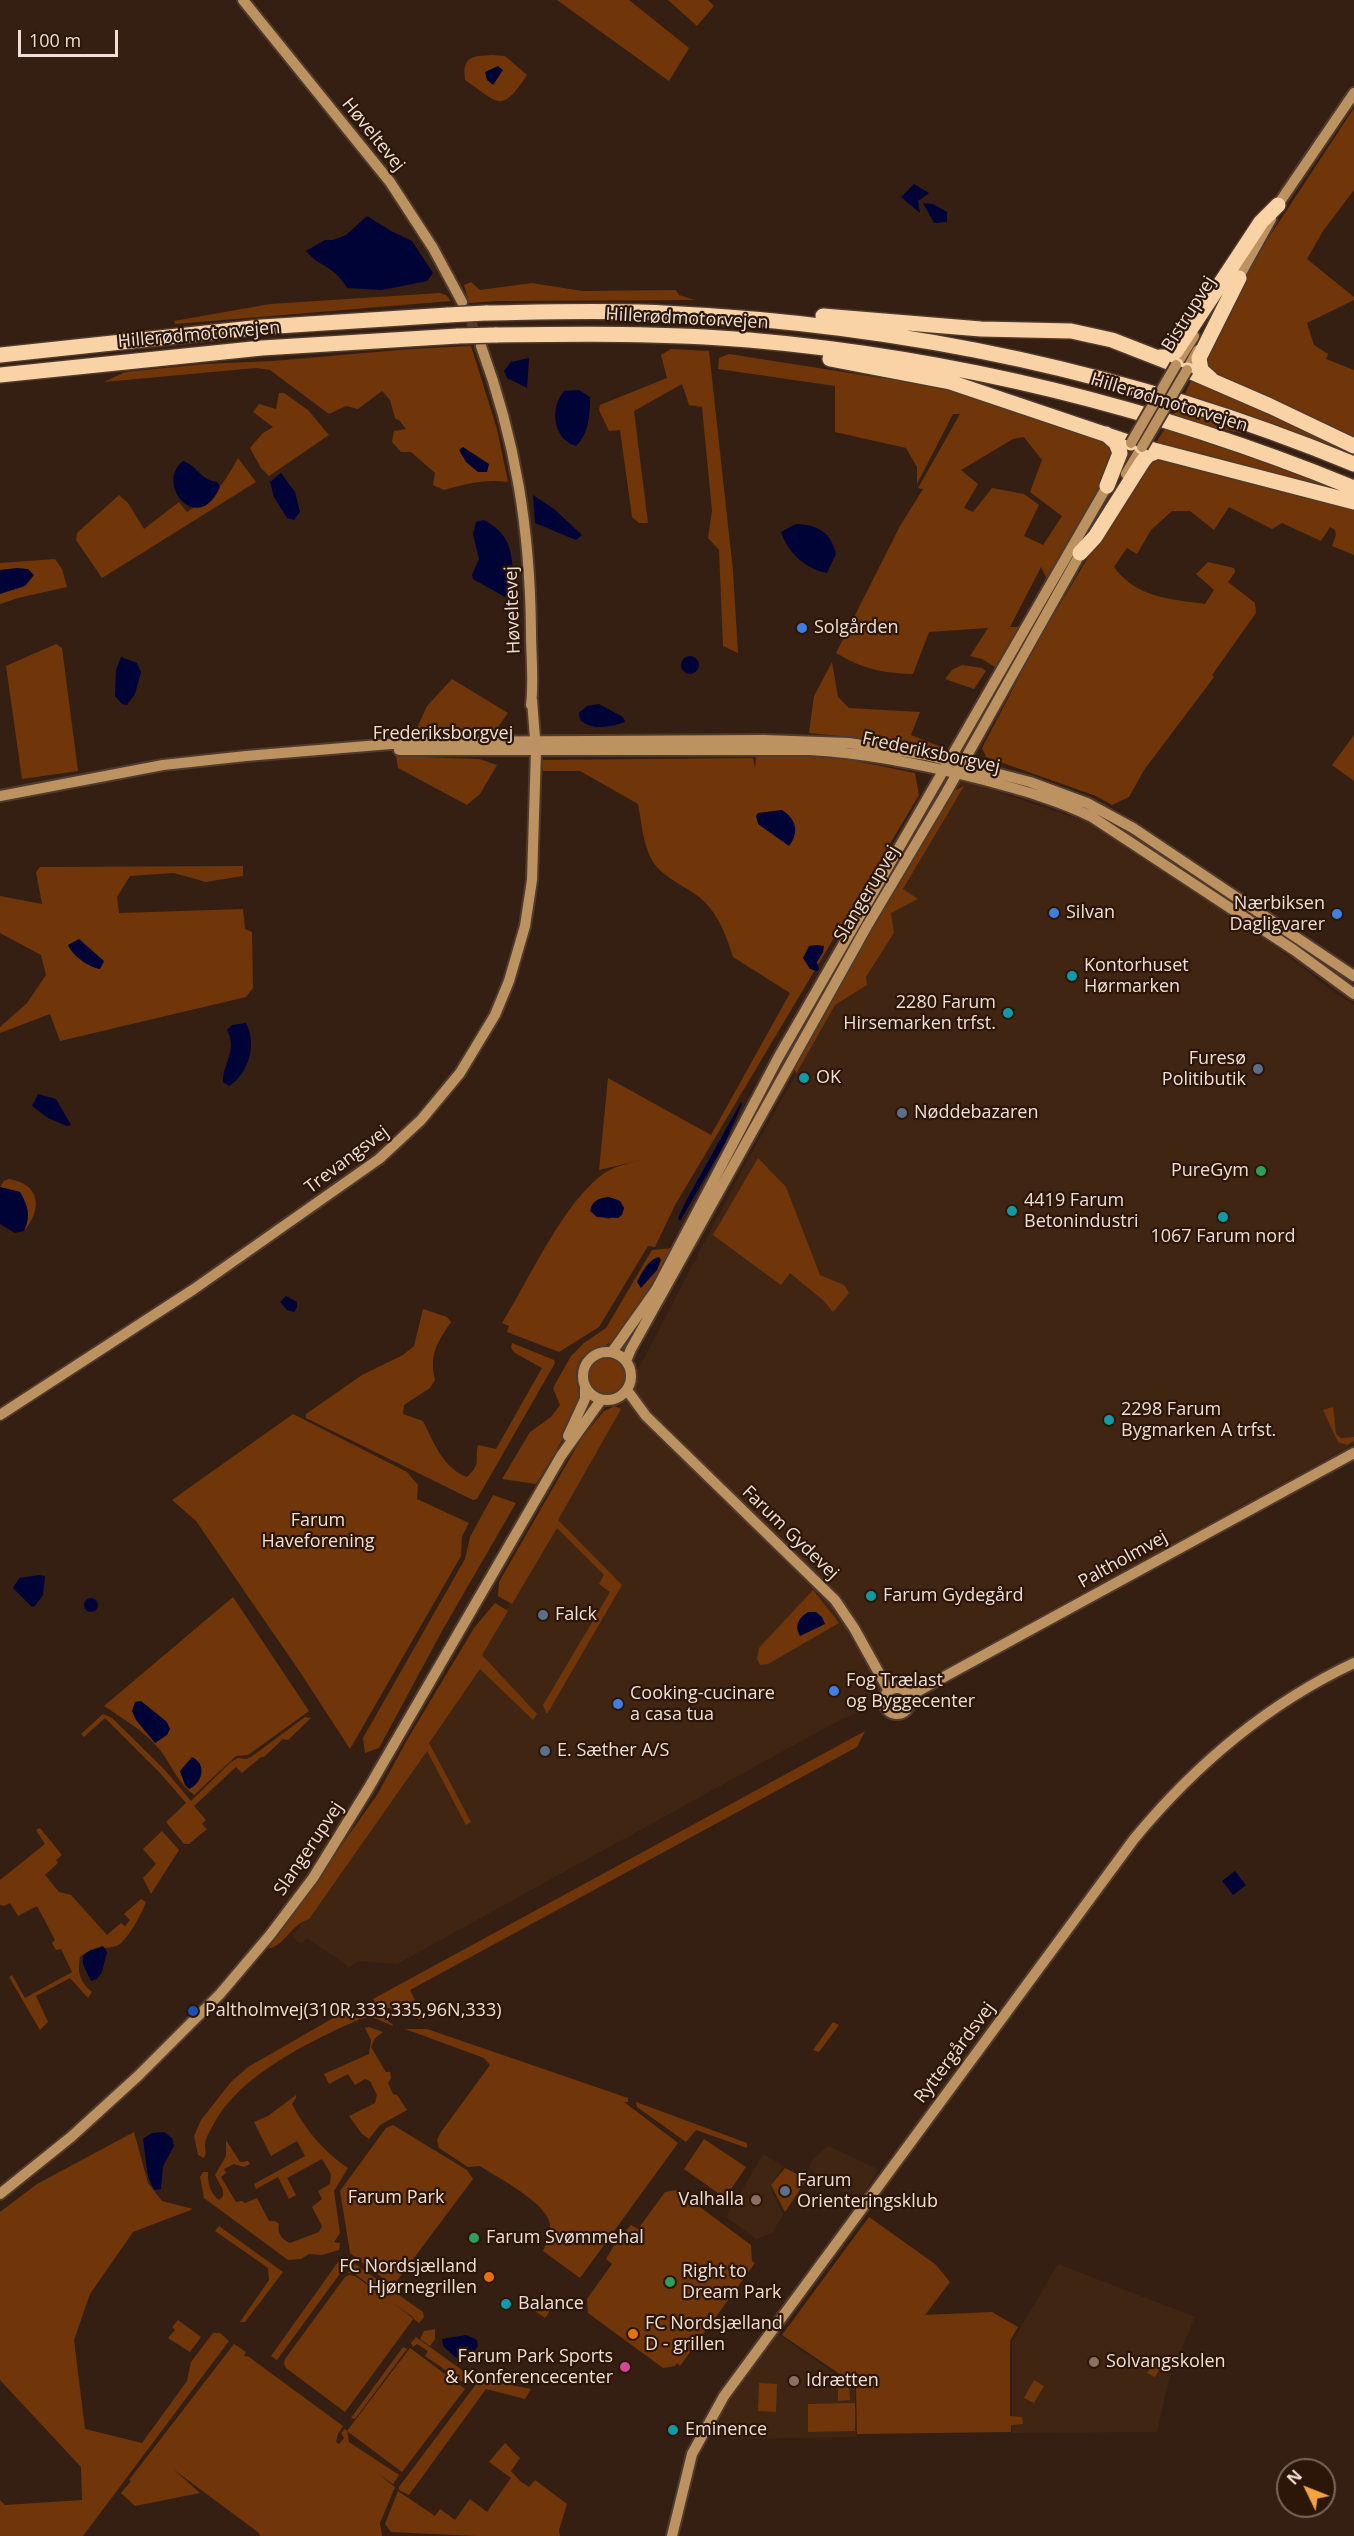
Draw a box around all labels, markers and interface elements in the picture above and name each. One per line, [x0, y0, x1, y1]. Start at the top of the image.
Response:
scale bar [21, 18, 122, 56]
text: 100 m [29, 28, 81, 52]
street label: Høveltevej [337, 94, 409, 176]
street label: Bistrupvej [1158, 273, 1220, 355]
street label: Hillerødmotorvejen [605, 304, 769, 334]
street label: Hillerødmotorvejen [117, 317, 281, 353]
street label: Hillerødmotorvejen [1088, 369, 1250, 437]
street label: Høveltevej [501, 566, 525, 654]
place label: Solgården [814, 617, 899, 639]
marker: Solgården [795, 621, 809, 635]
street label: Frederiksborgvej [373, 723, 513, 745]
street label: Frederiksborgvej [860, 728, 1002, 778]
street label: Slangerupvej [830, 842, 904, 946]
place label: Nærbiksen Dagligvarer [1229, 893, 1325, 936]
place label: Silvan [1066, 902, 1115, 924]
marker: Silvan [1047, 906, 1061, 920]
marker: Nærbiksen Dagligvarer [1330, 907, 1344, 921]
place label: Kontorhuset Hørmarken [1084, 955, 1189, 998]
marker: Kontorhuset Hørmarken [1065, 969, 1079, 983]
place label: 2280 Farum Hirsemarken trfst. [843, 992, 996, 1034]
marker: 2280 Farum Hirsemarken trfst. [1001, 1006, 1015, 1020]
place label: Furesø Politibutik [1162, 1048, 1246, 1090]
marker: Furesø Politibutik [1251, 1062, 1265, 1076]
place label: OK [816, 1067, 841, 1089]
marker: OK [797, 1071, 811, 1085]
place label: Nøddebazaren [914, 1102, 1038, 1124]
marker: Nøddebazaren [895, 1106, 909, 1120]
street label: Trevangsvej [301, 1121, 393, 1199]
place label: PureGym [1171, 1160, 1249, 1182]
marker: PureGym [1254, 1164, 1268, 1178]
place label: 4419 Farum Betonindustri [1024, 1190, 1139, 1232]
marker: 4419 Farum Betonindustri [1005, 1204, 1019, 1218]
marker: 1067 Farum nord [1216, 1210, 1230, 1224]
place label: 1067 Farum nord [1150, 1226, 1296, 1248]
place label: 2298 Farum Bygmarken A trfst. [1121, 1399, 1276, 1442]
marker: 2298 Farum Bygmarken A trfst. [1102, 1413, 1116, 1427]
street label: Farum Gydevej [737, 1482, 843, 1584]
park label: Farum Haveforening [261, 1510, 375, 1552]
street label: Paltholmvej [1075, 1527, 1171, 1593]
place label: Farum Gydegård [883, 1585, 1023, 1607]
marker: Farum Gydegård [864, 1589, 878, 1603]
place label: Falck [555, 1604, 597, 1626]
marker: Falck [536, 1608, 550, 1622]
place label: Fog Trælast og Byggecenter [846, 1670, 975, 1712]
place label: Cooking-cucinare a casa tua [630, 1683, 775, 1726]
marker: Fog Trælast og Byggecenter [827, 1684, 841, 1698]
marker: Cooking-cucinare a casa tua [611, 1697, 625, 1711]
place label: E. Sæther A/S [557, 1740, 669, 1762]
marker: E. Sæther A/S [538, 1744, 552, 1758]
street label: Slangerupvej [270, 1798, 348, 1900]
street label: Ryttergårdsvej [910, 1998, 1000, 2108]
place label: Paltholmvej(310R,333,335,96N,333) [205, 2000, 502, 2022]
marker: Paltholmvej(310R,333,335,96N,333) [186, 2004, 200, 2018]
place label: Farum Orienteringsklub [797, 2170, 938, 2212]
marker: Farum Orienteringsklub [778, 2184, 792, 2198]
park label: Farum Park [348, 2187, 444, 2209]
place label: Valhalla [679, 2189, 744, 2211]
marker: Valhalla [749, 2193, 763, 2207]
place label: Farum Svømmehal [486, 2227, 644, 2249]
marker: Farum Svømmehal [467, 2231, 481, 2245]
place label: FC Nordsjælland Hjørnegrillen [339, 2256, 477, 2298]
place label: Right to Dream Park [682, 2261, 782, 2304]
marker: FC Nordsjælland Hjørnegrillen [482, 2270, 496, 2284]
marker: Right to Dream Park [663, 2275, 677, 2289]
place label: Balance [518, 2293, 584, 2315]
marker: Balance [499, 2297, 513, 2311]
place label: FC Nordsjælland D - grillen [645, 2313, 783, 2356]
marker: FC Nordsjælland D - grillen [626, 2327, 640, 2341]
place label: Farum Park Sports & Konferencecenter [445, 2346, 613, 2388]
place label: Solvangskolen [1106, 2351, 1226, 2373]
marker: Solvangskolen [1087, 2355, 1101, 2369]
marker: Farum Park Sports & Konferencecenter [618, 2360, 632, 2374]
place label: Idrætten [806, 2370, 879, 2392]
marker: Idrætten [787, 2374, 801, 2388]
place label: Eminence [685, 2419, 767, 2441]
marker: Eminence [666, 2423, 680, 2437]
north arrow [1276, 2458, 1336, 2518]
text: N [1282, 2465, 1307, 2489]

